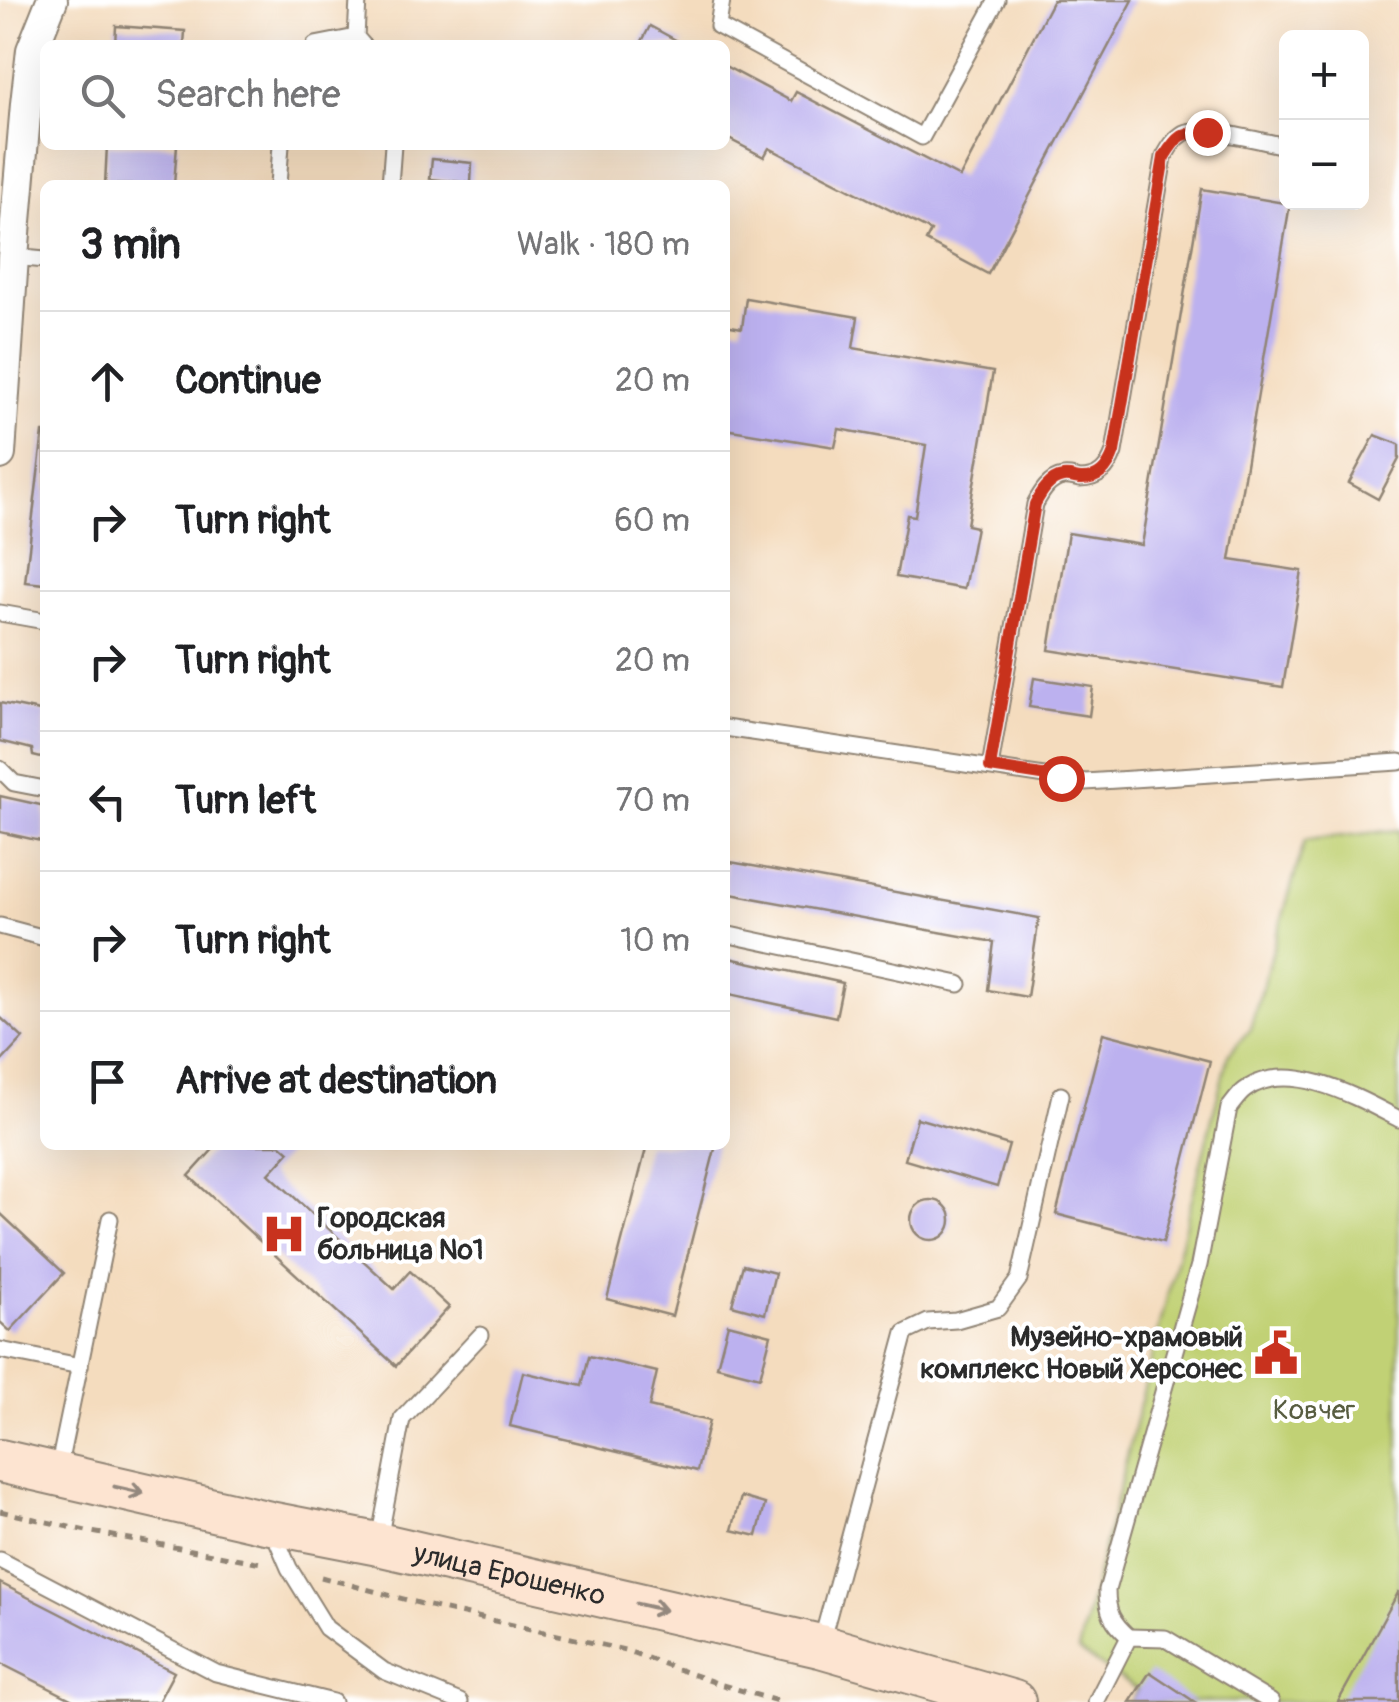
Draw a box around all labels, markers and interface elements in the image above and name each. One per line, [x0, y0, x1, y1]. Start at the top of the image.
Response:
map controls [1279, 30, 1369, 210]
button: + [1279, 30, 1369, 120]
search box [40, 40, 730, 150]
icon: search [75, 68, 130, 123]
text: Search here [155, 71, 341, 119]
route end [1185, 110, 1231, 156]
button: − [1279, 120, 1369, 210]
text: 3 min [80, 219, 181, 271]
text: Walk · 180 m [517, 225, 690, 265]
icon: ahead [80, 354, 135, 409]
text: Continue [175, 357, 321, 405]
text: 20 m [615, 361, 690, 401]
icon: right [80, 494, 135, 549]
text: Turn right [175, 497, 330, 545]
text: 60 m [614, 501, 690, 541]
icon: right [80, 634, 135, 689]
text: Turn right [175, 637, 330, 685]
text: 20 m [615, 641, 690, 681]
route start [1039, 756, 1085, 802]
icon: left [80, 774, 135, 829]
text: Turn left [175, 777, 316, 825]
text: 70 m [616, 781, 690, 821]
icon: right [80, 914, 135, 969]
text: Turn right [175, 917, 330, 965]
text: 10 m [620, 921, 690, 961]
icon: arrive [80, 1054, 135, 1109]
text: Arrive at destination [175, 1057, 497, 1105]
place label: Городская больница №1 [317, 1201, 484, 1268]
hospital icon: Городская больница №1 [260, 1210, 308, 1258]
place label: Музейно-храмовый комплекс Новый Херсонес [920, 1320, 1243, 1387]
public building icon: Музейно-храмовый комплекс Новый Херсонес [1252, 1329, 1300, 1377]
park label: Ковчег [1273, 1393, 1356, 1428]
one-way arrow [112, 1482, 144, 1501]
street label: улица Ерошенко [409, 1535, 609, 1613]
one-way arrow [634, 1599, 666, 1617]

